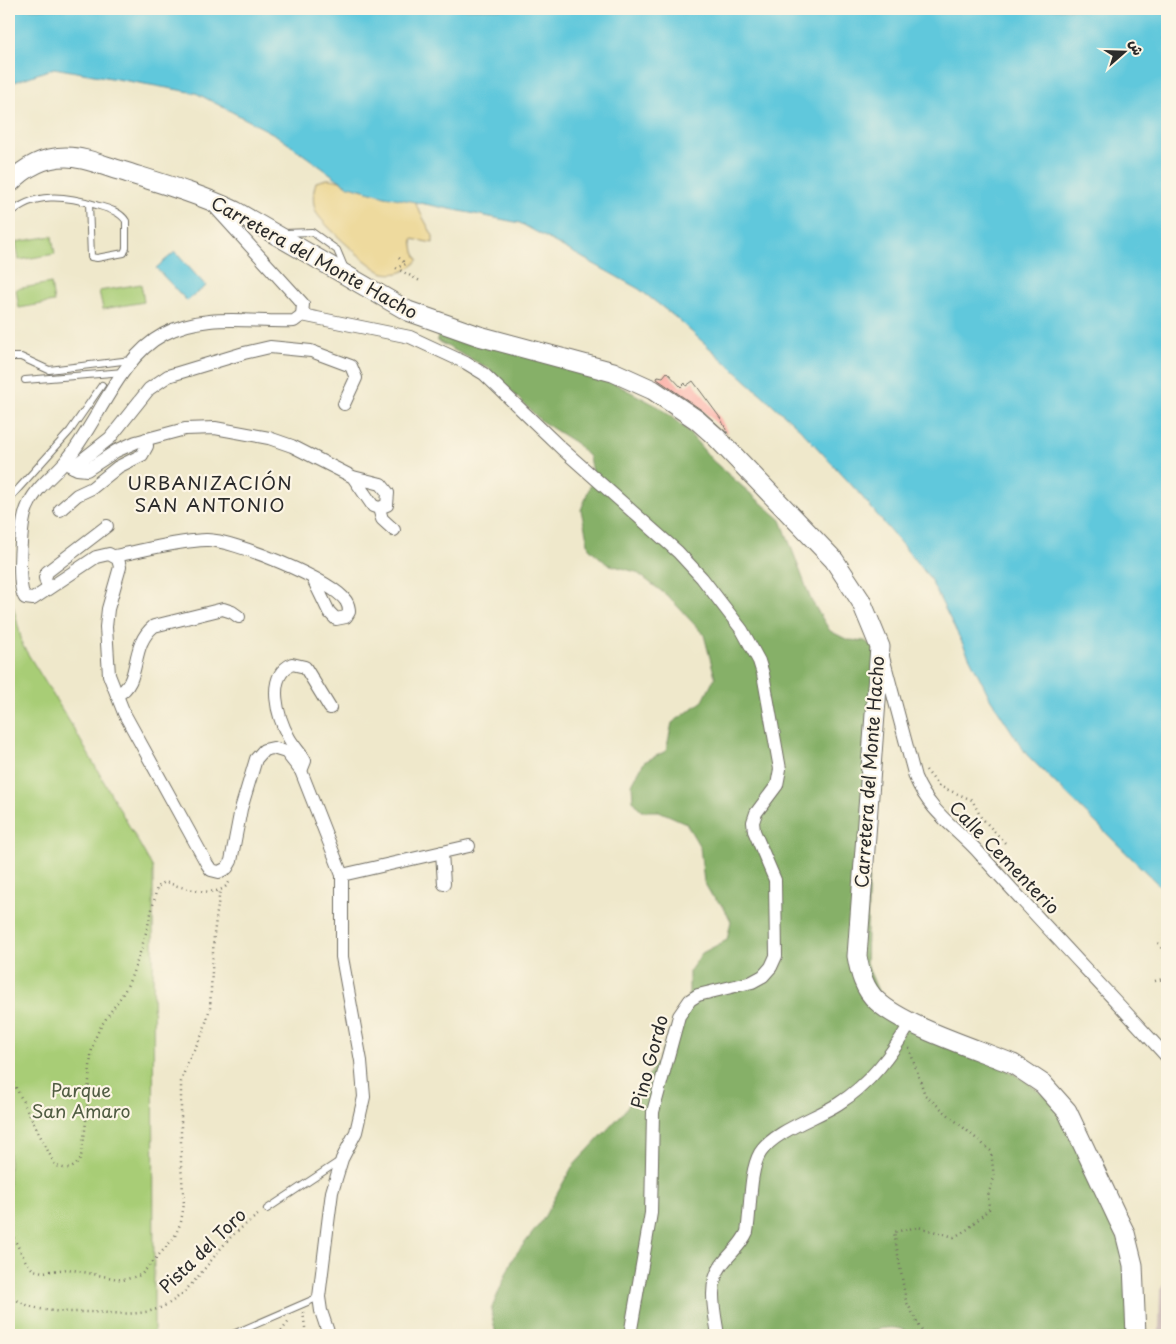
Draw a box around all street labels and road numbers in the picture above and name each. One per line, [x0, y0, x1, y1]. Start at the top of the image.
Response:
street label: Carretera del Monte Hacho [206, 189, 423, 325]
street label: Carretera del Monte Hacho [847, 655, 890, 889]
street label: Calle Cementerio [944, 794, 1067, 920]
street label: Pino Gordo [623, 1012, 674, 1112]
street label: Pista del Toro [152, 1201, 252, 1299]

